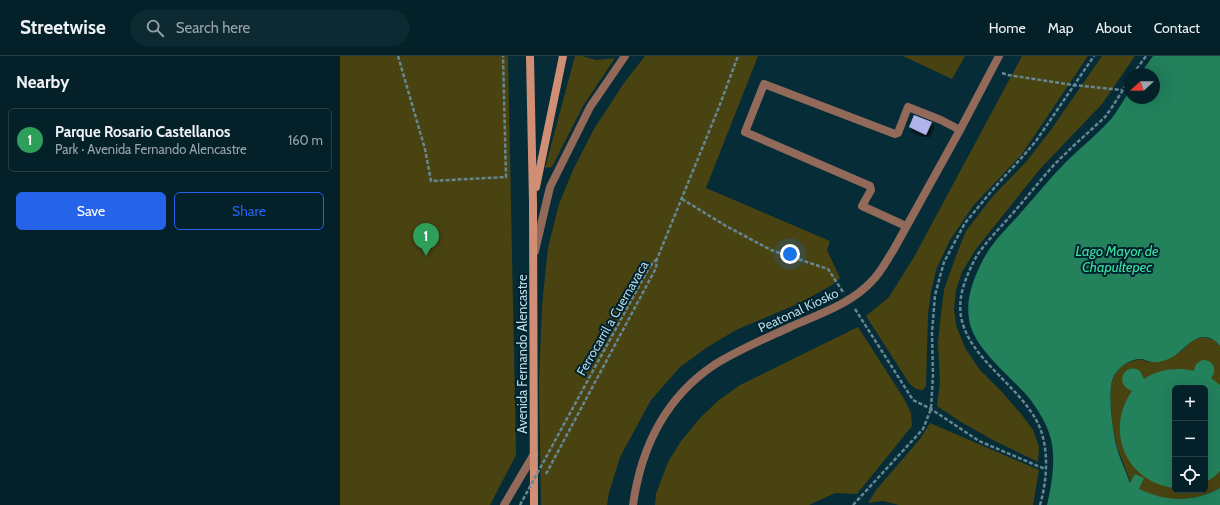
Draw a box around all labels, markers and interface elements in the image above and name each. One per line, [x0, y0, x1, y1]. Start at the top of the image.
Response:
search box [130, 10, 410, 46]
text: Streetwise [20, 16, 106, 39]
icon: search [144, 17, 166, 39]
text: Search here [176, 19, 250, 37]
text: Home [989, 19, 1026, 37]
text: Map [1048, 19, 1073, 37]
text: About [1095, 19, 1132, 37]
text: Contact [1154, 19, 1200, 37]
north arrow [1124, 68, 1160, 104]
text: Nearby [16, 72, 69, 92]
text: Parque Rosario Castellanos [55, 123, 230, 141]
text: 1 [28, 132, 32, 148]
text: 160 m [288, 132, 323, 148]
text: Park · Avenida Fernando Alencastre [55, 141, 247, 157]
button: Save [16, 192, 166, 230]
button: Share [174, 192, 324, 230]
pin: 1 [413, 223, 439, 256]
water label: Lago Mayor de Chapultepec [1076, 242, 1159, 276]
your location [780, 244, 800, 264]
street label: Ferrocarril a Cuernavaca [573, 257, 652, 378]
street label: Avenida Fernando Alencastre [514, 274, 530, 434]
street label: Peatonal Kiosko [755, 284, 841, 336]
map controls [1172, 385, 1208, 493]
button: + [1172, 385, 1208, 421]
button: − [1172, 421, 1208, 457]
button: locate [1172, 457, 1208, 493]

